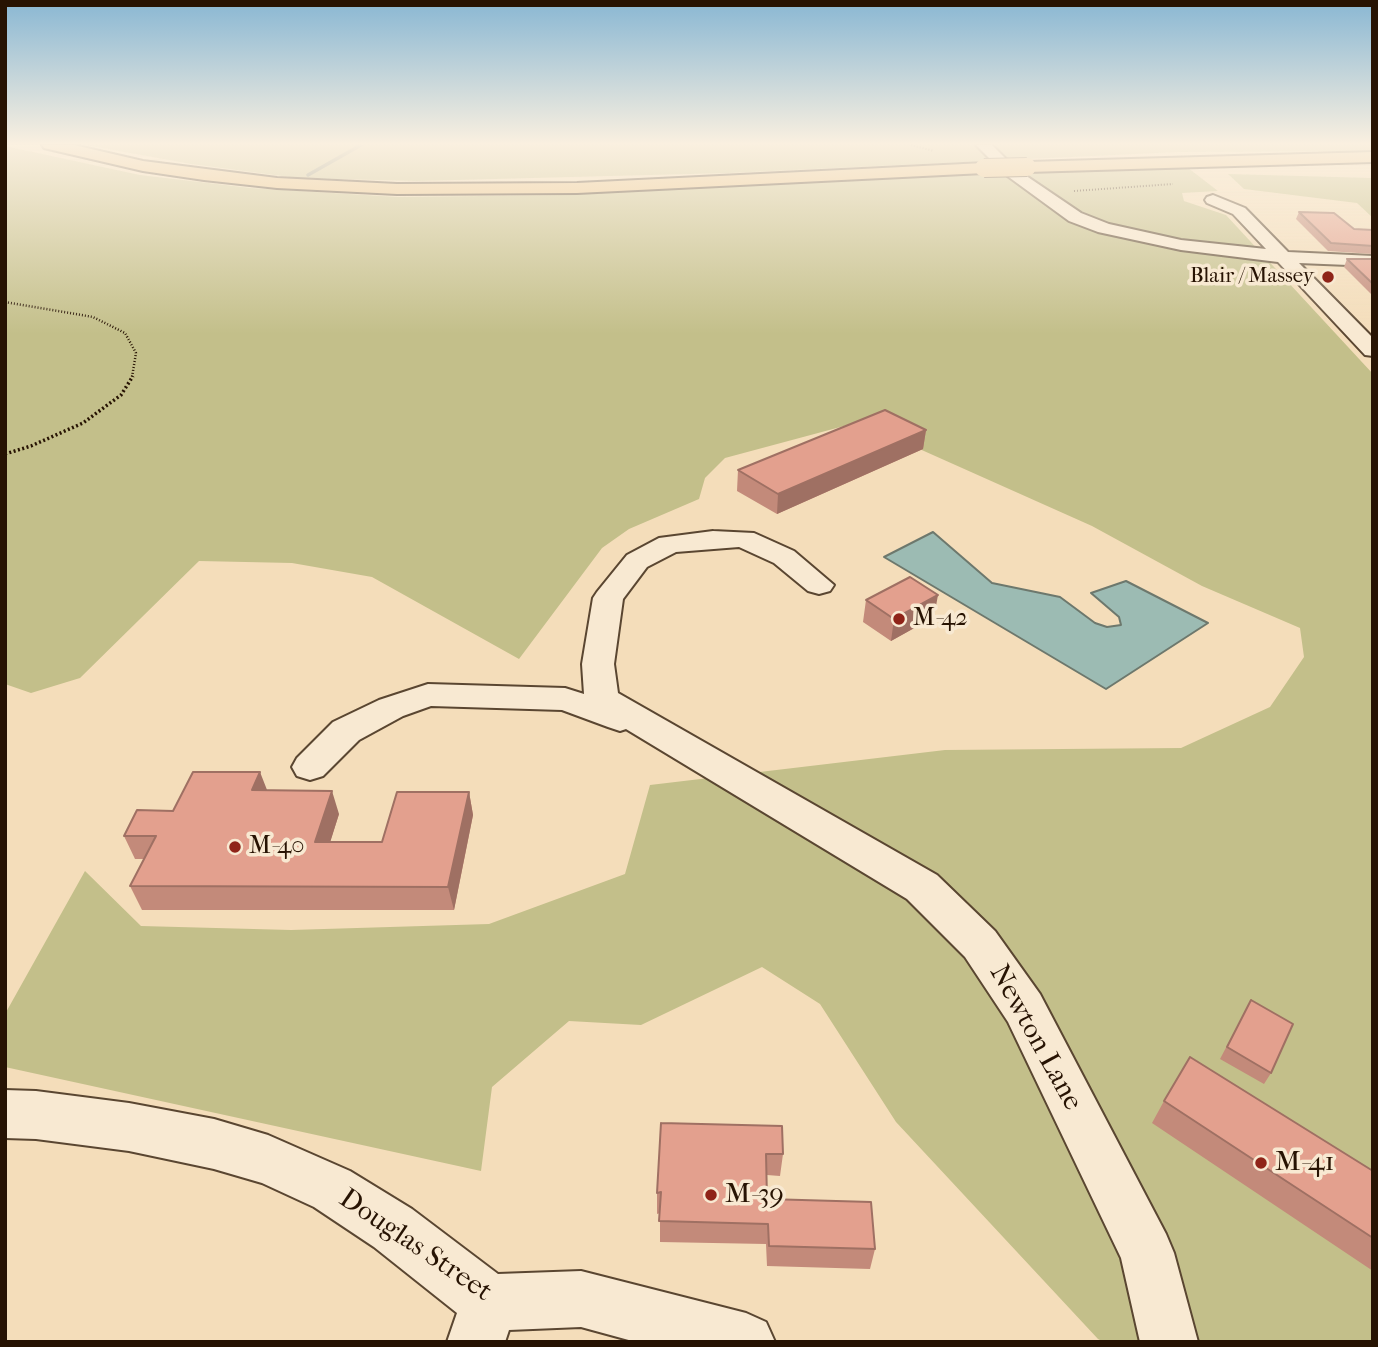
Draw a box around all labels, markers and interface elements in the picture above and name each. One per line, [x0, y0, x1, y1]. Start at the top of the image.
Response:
place label: Blair / Massey [1190, 264, 1314, 290]
marker: Blair / Massey [1320, 269, 1336, 285]
place label: M-42 [913, 605, 968, 633]
marker: M-42 [891, 611, 907, 627]
place label: M-40 [249, 833, 305, 861]
marker: M-40 [227, 839, 243, 855]
street label: Newton Lane [981, 959, 1089, 1117]
place label: M-41 [1275, 1146, 1334, 1180]
marker: M-41 [1253, 1155, 1269, 1171]
place label: M-39 [725, 1178, 784, 1212]
street label: Douglas Street [332, 1183, 498, 1309]
marker: M-39 [703, 1187, 719, 1203]

